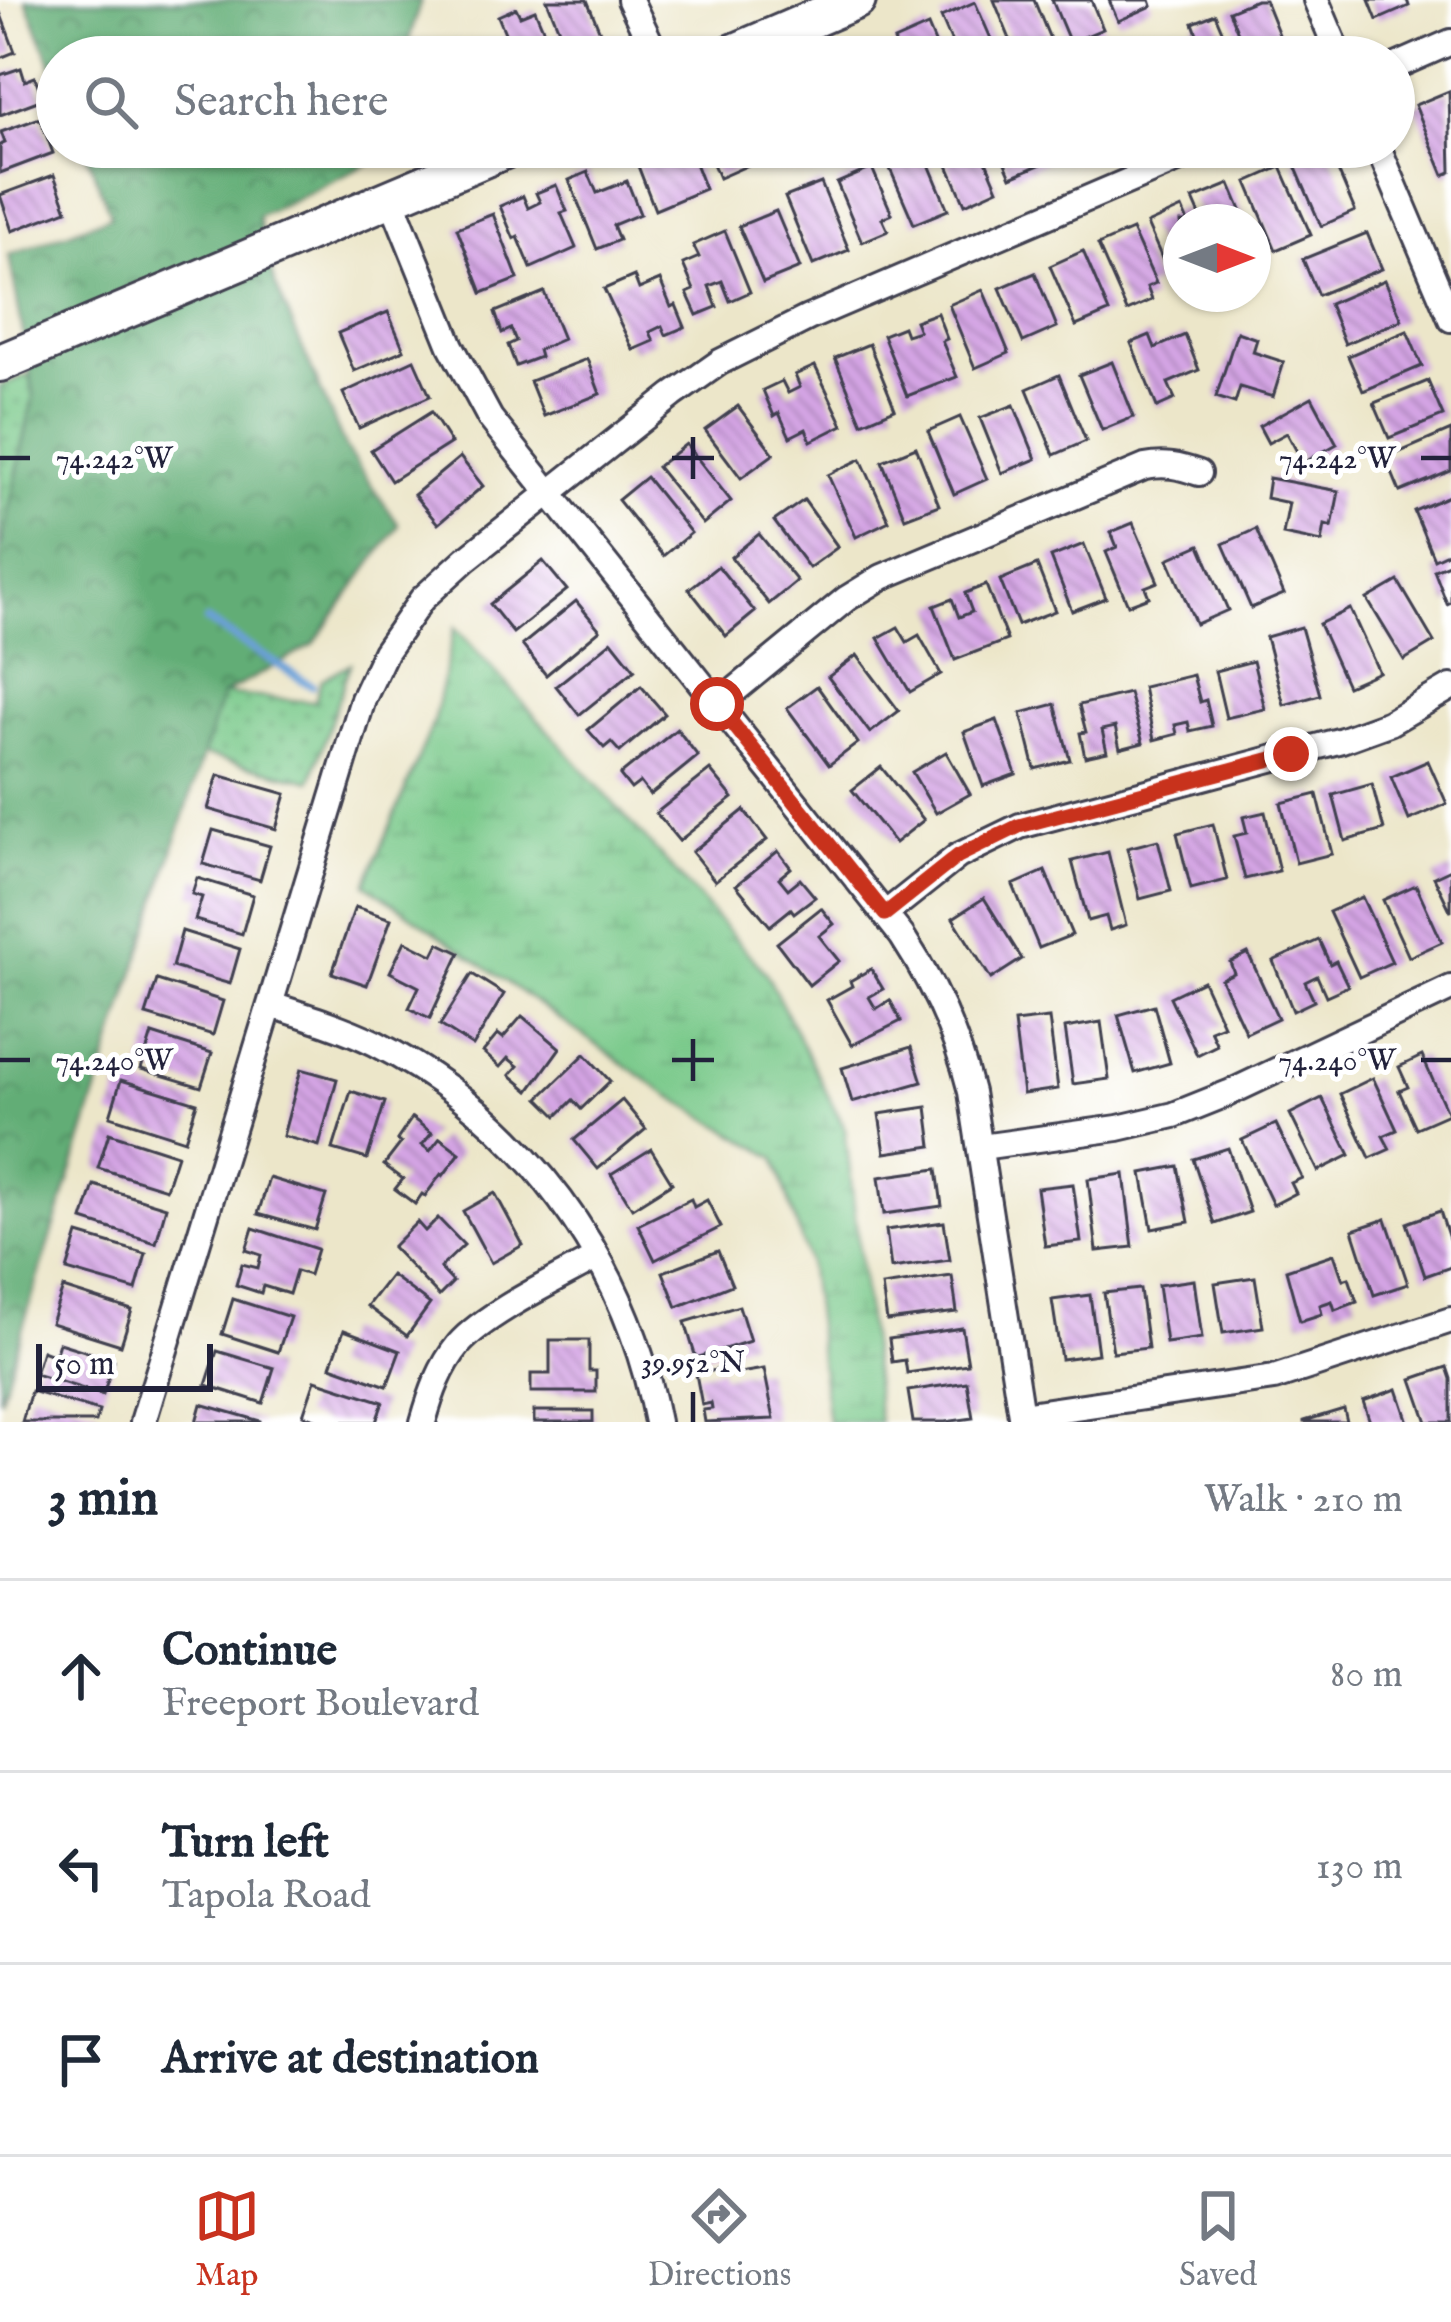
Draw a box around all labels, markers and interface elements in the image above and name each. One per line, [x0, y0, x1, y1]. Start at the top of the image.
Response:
search box [36, 36, 1415, 168]
icon: search [78, 69, 144, 135]
text: Search here [174, 74, 388, 131]
north arrow [1163, 204, 1271, 312]
text: 74.242°W [56, 441, 174, 479]
text: 74.242°W [1279, 441, 1397, 479]
route start [690, 677, 744, 731]
route end [1264, 727, 1318, 781]
text: 74.240°W [55, 1043, 174, 1081]
text: 74.240°W [1278, 1043, 1397, 1081]
scale bar [36, 1338, 213, 1391]
text: 50 m [54, 1344, 115, 1386]
text: 39.952°N [641, 1345, 745, 1383]
text: 3 min [48, 1468, 158, 1533]
text: Walk · 210 m [1204, 1476, 1403, 1525]
text: Continue [162, 1623, 337, 1680]
icon: ahead [48, 1643, 114, 1709]
text: 80 m [1330, 1651, 1403, 1700]
text: Freeport Boulevard [162, 1680, 479, 1729]
text: Turn left [162, 1815, 329, 1872]
icon: left [48, 1835, 114, 1901]
text: 130 m [1316, 1843, 1403, 1892]
text: Tapola Road [162, 1872, 371, 1921]
icon: arrive [48, 2027, 114, 2093]
text: Arrive at destination [162, 2031, 539, 2088]
tab: Map [194, 2183, 260, 2297]
tab: Directions [648, 2183, 791, 2297]
tab: Saved [1179, 2183, 1257, 2297]

